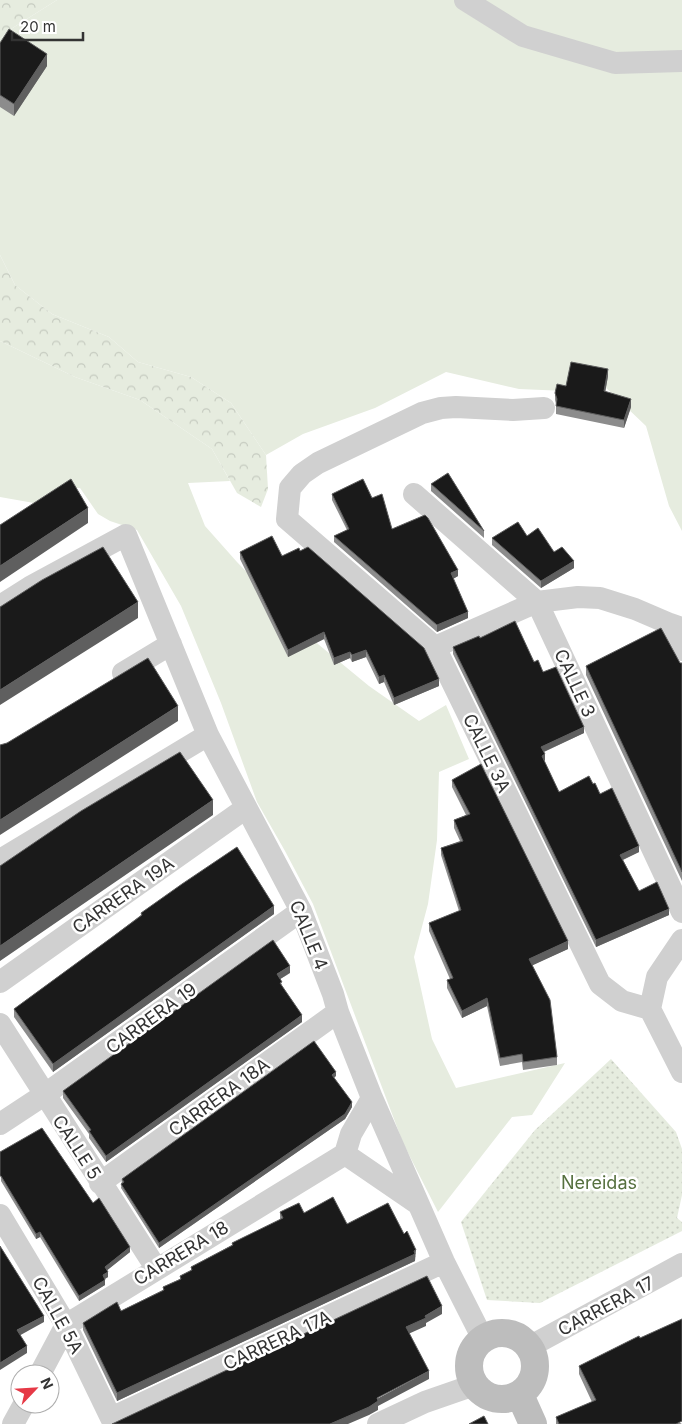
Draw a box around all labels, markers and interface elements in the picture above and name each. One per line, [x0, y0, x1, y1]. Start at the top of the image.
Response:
scale bar [12, 10, 84, 42]
text: 20 m [20, 17, 56, 36]
street label: CALLE 3 [550, 646, 600, 720]
street label: CALLE 3A [459, 710, 515, 796]
street label: CARRERA 19A [68, 852, 178, 938]
street label: CALLE 4 [286, 897, 332, 973]
street label: CARRERA 19 [102, 978, 200, 1058]
street label: CARRERA 18A [165, 1053, 273, 1141]
street label: CALLE 5 [48, 1111, 106, 1183]
park label: Nereidas [561, 1172, 637, 1193]
street label: CARRERA 18 [130, 1217, 232, 1289]
street label: CARRERA 17 [554, 1272, 658, 1340]
street label: CALLE 5A [28, 1273, 88, 1357]
street label: CARRERA 17A [220, 1306, 334, 1374]
north arrow [10, 1364, 60, 1414]
text: N [37, 1375, 57, 1392]

